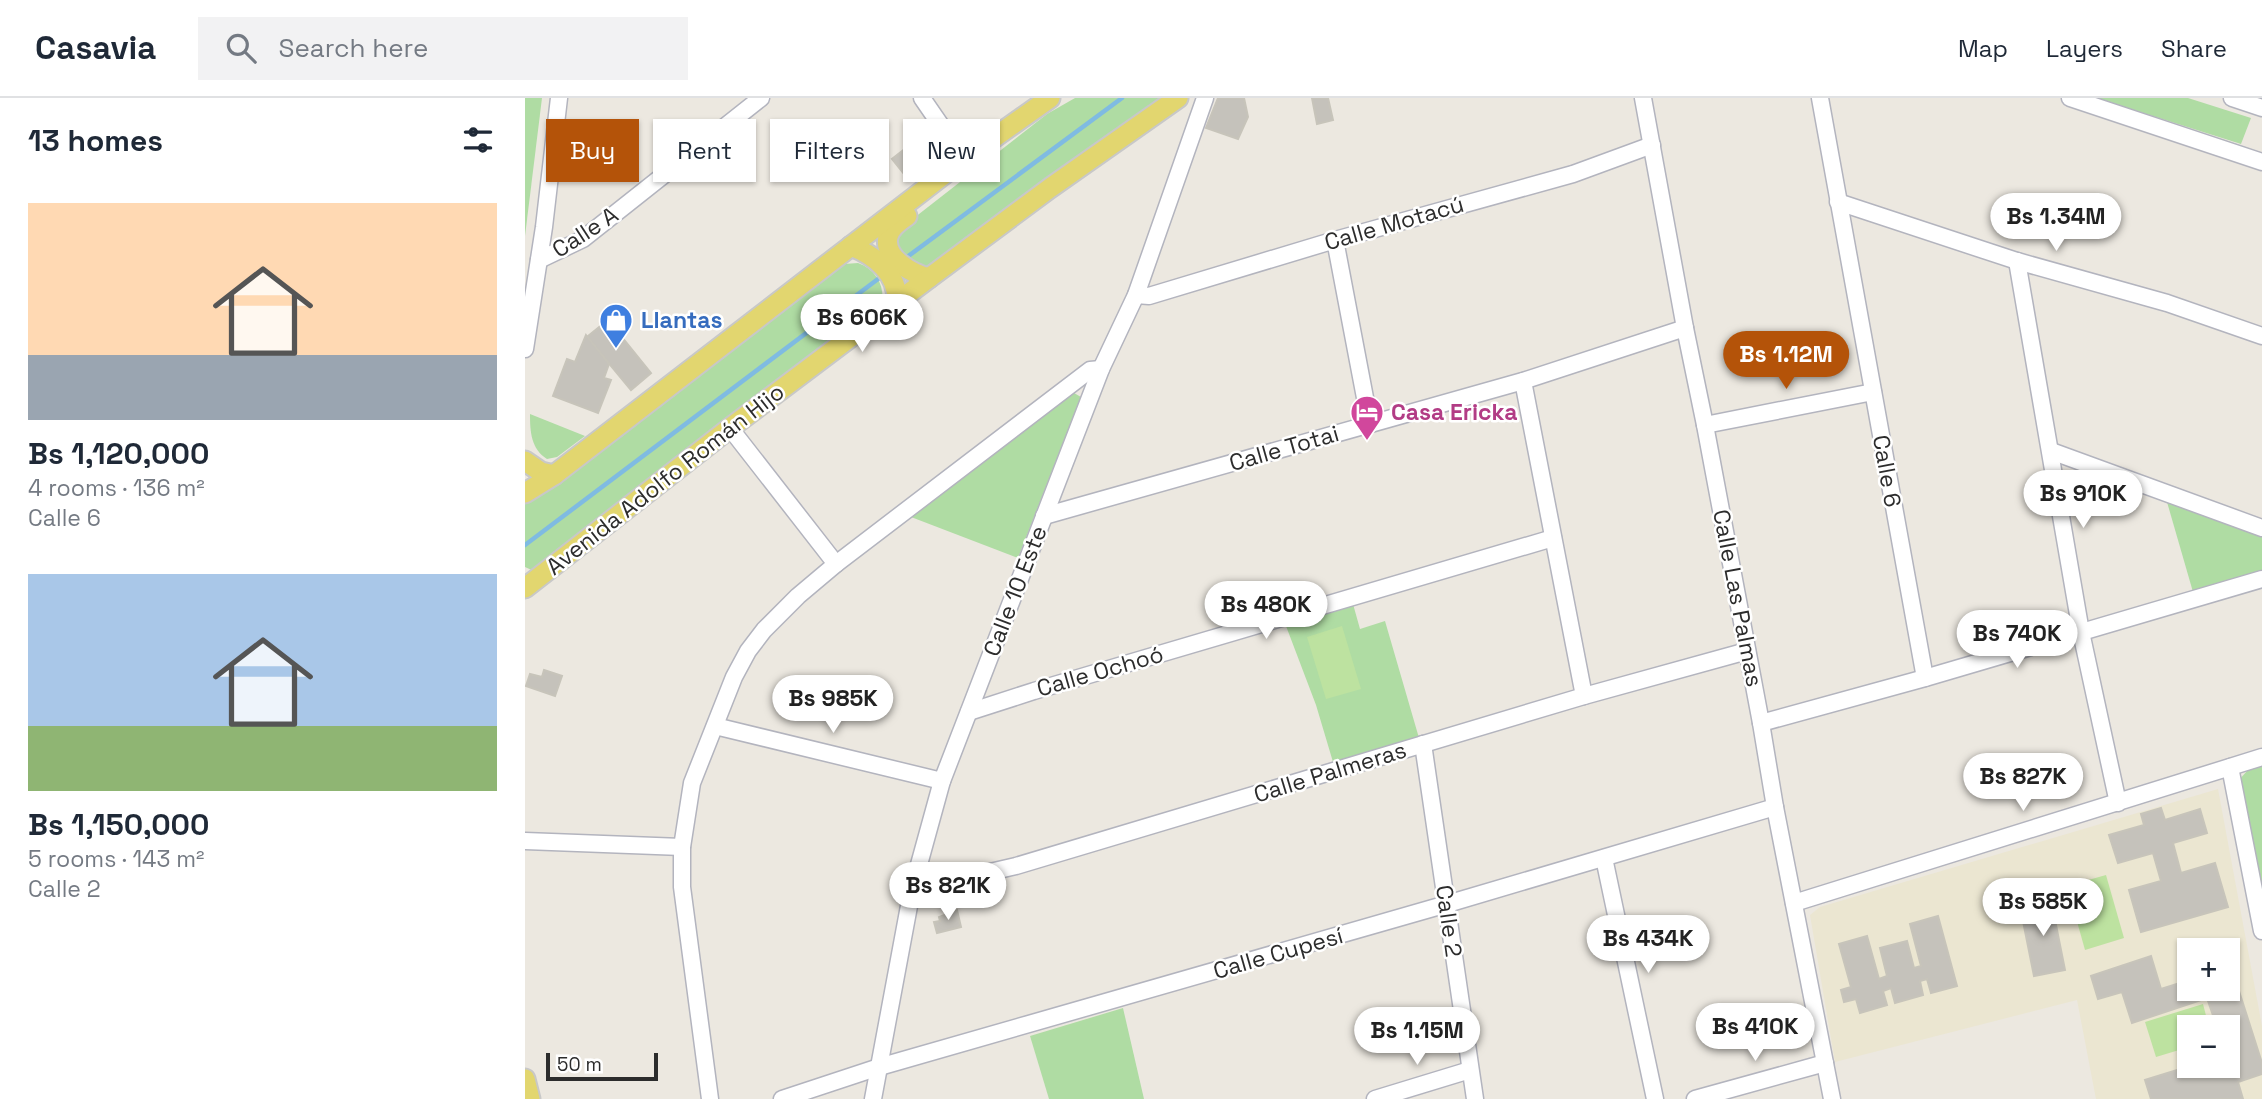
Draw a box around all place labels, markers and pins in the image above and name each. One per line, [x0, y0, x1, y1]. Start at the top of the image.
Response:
pin: Bs 1.34M [1984, 194, 2128, 253]
pin: Bs 606K [797, 294, 927, 354]
shop icon: Llantas [597, 301, 635, 350]
place label: Llantas [641, 305, 722, 335]
pin: Bs 1.12M [1714, 331, 1858, 391]
hotel icon: Casa Ericka [1348, 393, 1386, 442]
place label: Casa Ericka [1391, 397, 1518, 427]
pin: Bs 910K [2018, 470, 2148, 530]
pin: Bs 480K [1201, 582, 1331, 641]
pin: Bs 740K [1952, 610, 2082, 670]
pin: Bs 985K [768, 676, 898, 735]
pin: Bs 827K [1958, 754, 2088, 813]
pin: Bs 821K [883, 862, 1013, 922]
pin: Bs 585K [1978, 878, 2108, 938]
pin: Bs 434K [1583, 916, 1713, 975]
pin: Bs 410K [1690, 1004, 1820, 1063]
pin: Bs 1.15M [1345, 1007, 1489, 1067]

